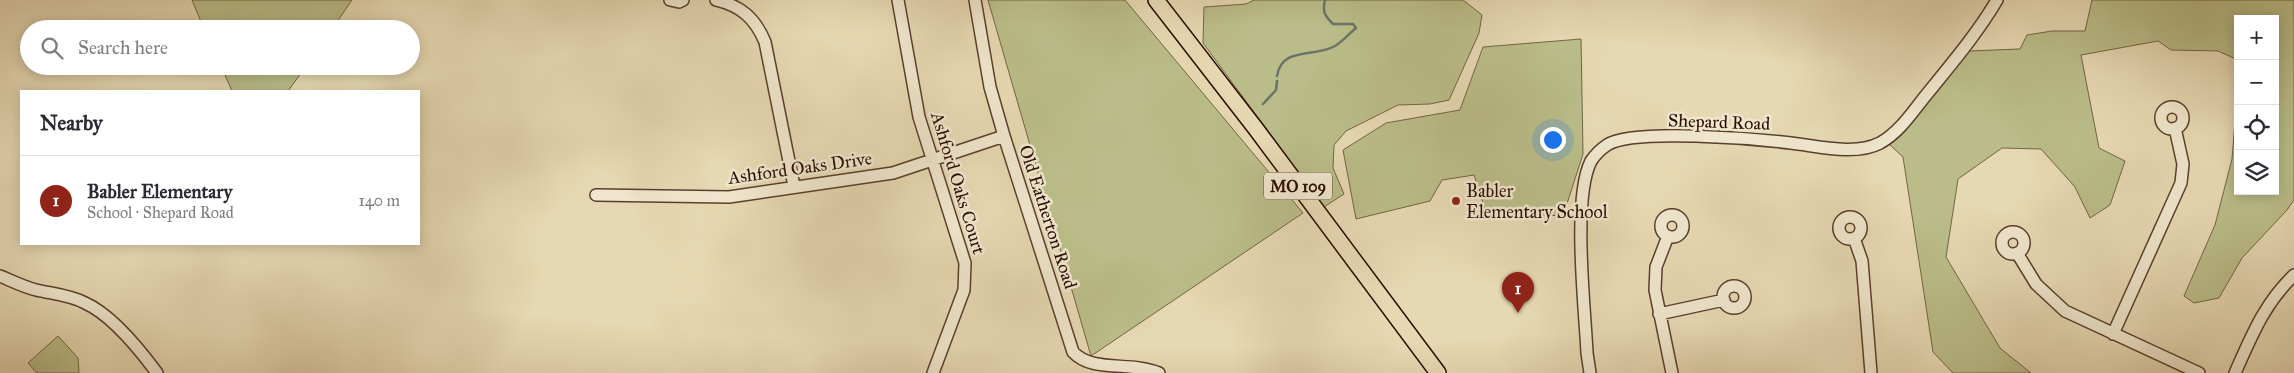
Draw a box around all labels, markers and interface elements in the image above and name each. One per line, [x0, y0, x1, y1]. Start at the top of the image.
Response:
map controls [2234, 15, 2279, 195]
button: + [2234, 15, 2279, 60]
search box [20, 20, 420, 75]
icon: search [38, 34, 66, 62]
text: Search here [78, 36, 168, 59]
button: − [2234, 60, 2279, 105]
button: locate [2234, 105, 2279, 150]
street label: Ashford Oaks Court [926, 108, 990, 257]
street label: Shepard Road [1667, 109, 1771, 135]
text: Nearby [40, 110, 103, 136]
your location [1540, 127, 1566, 153]
street label: Old Eatherton Road [1014, 142, 1082, 292]
street label: Ashford Oaks Drive [726, 147, 873, 189]
button: layers [2234, 150, 2279, 195]
road number: MO 109 [1264, 172, 1332, 200]
text: Babler Elementary [87, 180, 232, 203]
place label: Babler Elementary School [1466, 180, 1608, 223]
text: 1 [53, 191, 59, 210]
text: 140 m [359, 191, 400, 210]
marker: Babler Elementary School [1450, 195, 1462, 207]
text: School · Shepard Road [87, 203, 234, 222]
pin: 1 [1502, 272, 1534, 313]

